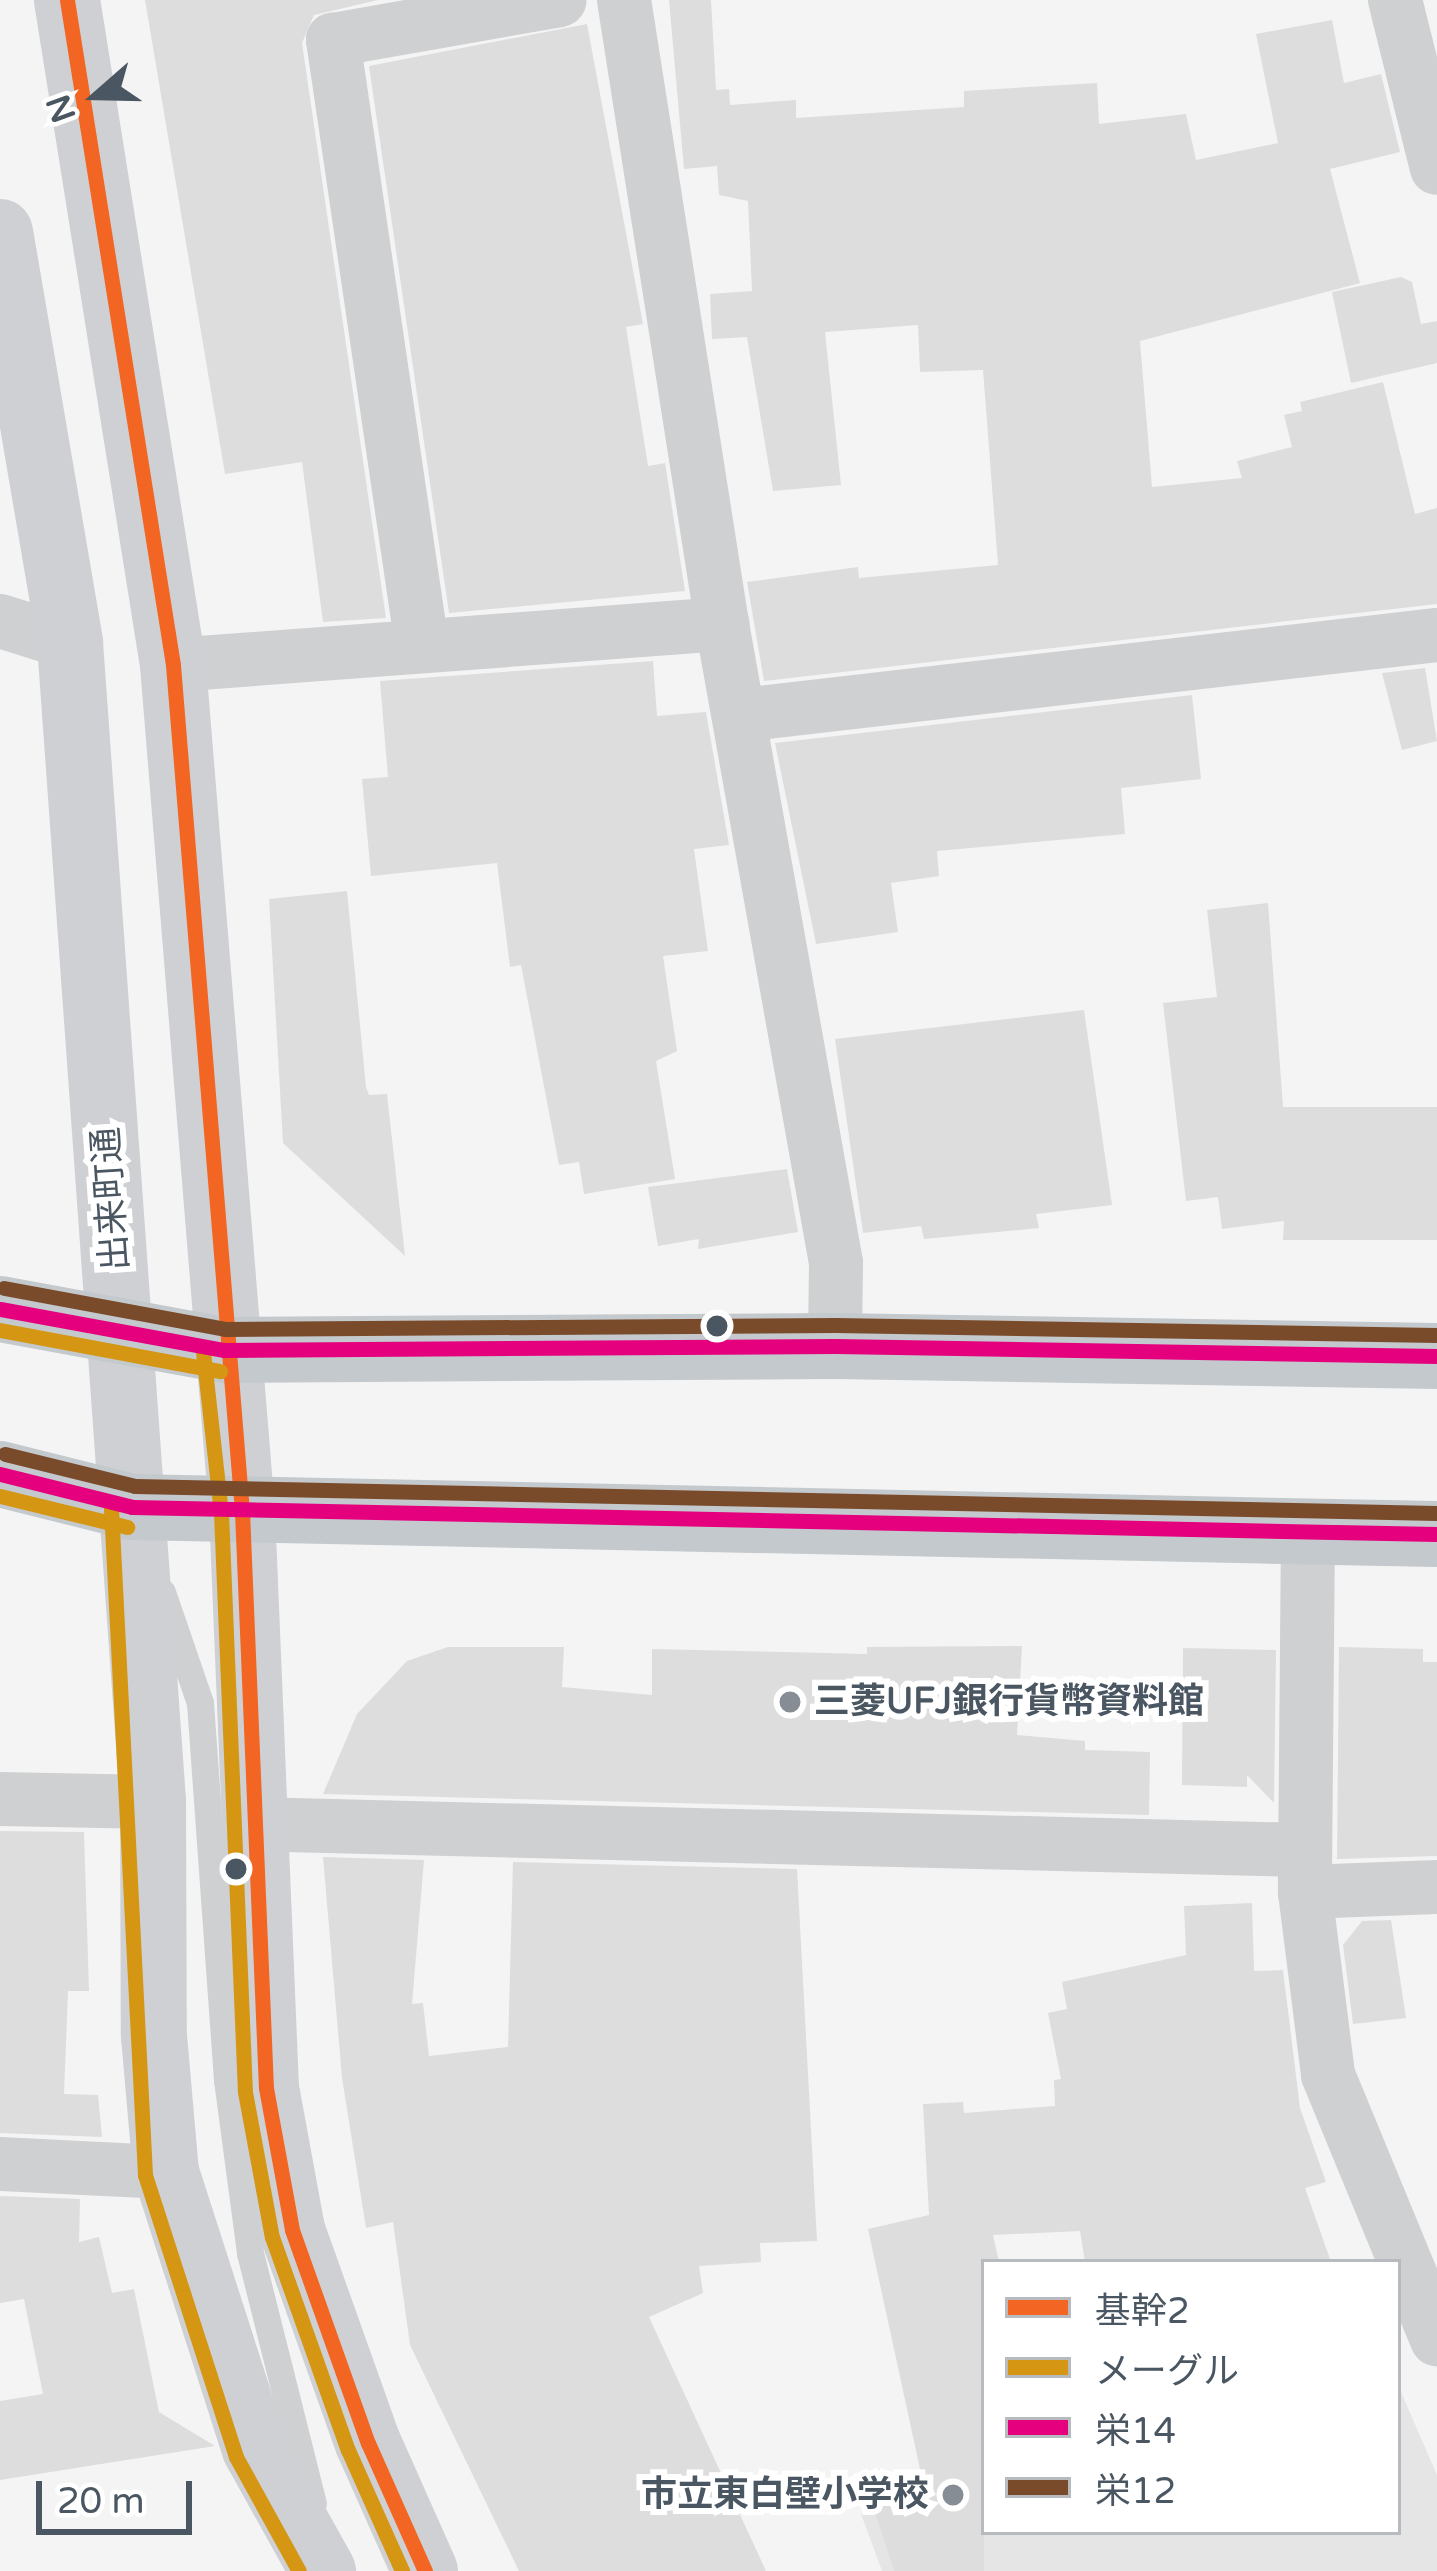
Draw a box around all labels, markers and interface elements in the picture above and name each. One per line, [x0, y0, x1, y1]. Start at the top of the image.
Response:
north arrow [36, 36, 156, 156]
text: N [39, 89, 85, 128]
street label: 出来町通 [84, 1126, 138, 1272]
unlabelled marker [706, 1315, 728, 1337]
place label: 三菱UFJ銀行貨幣資料館 [814, 1680, 1204, 1724]
marker: 三菱UFJ銀行貨幣資料館 [777, 1689, 803, 1715]
unlabelled marker [225, 1858, 247, 1880]
legend [981, 2259, 1401, 2535]
text: 基幹2 [1095, 2290, 1190, 2333]
text: メーグル [1095, 2350, 1239, 2393]
text: 栄14 [1095, 2410, 1176, 2453]
scale bar [42, 2457, 198, 2531]
text: 栄12 [1095, 2470, 1176, 2513]
place label: 市立東白壁小学校 [641, 2473, 929, 2517]
text: 20 m [57, 2480, 145, 2523]
marker: 市立東白壁小学校 [940, 2482, 966, 2508]

